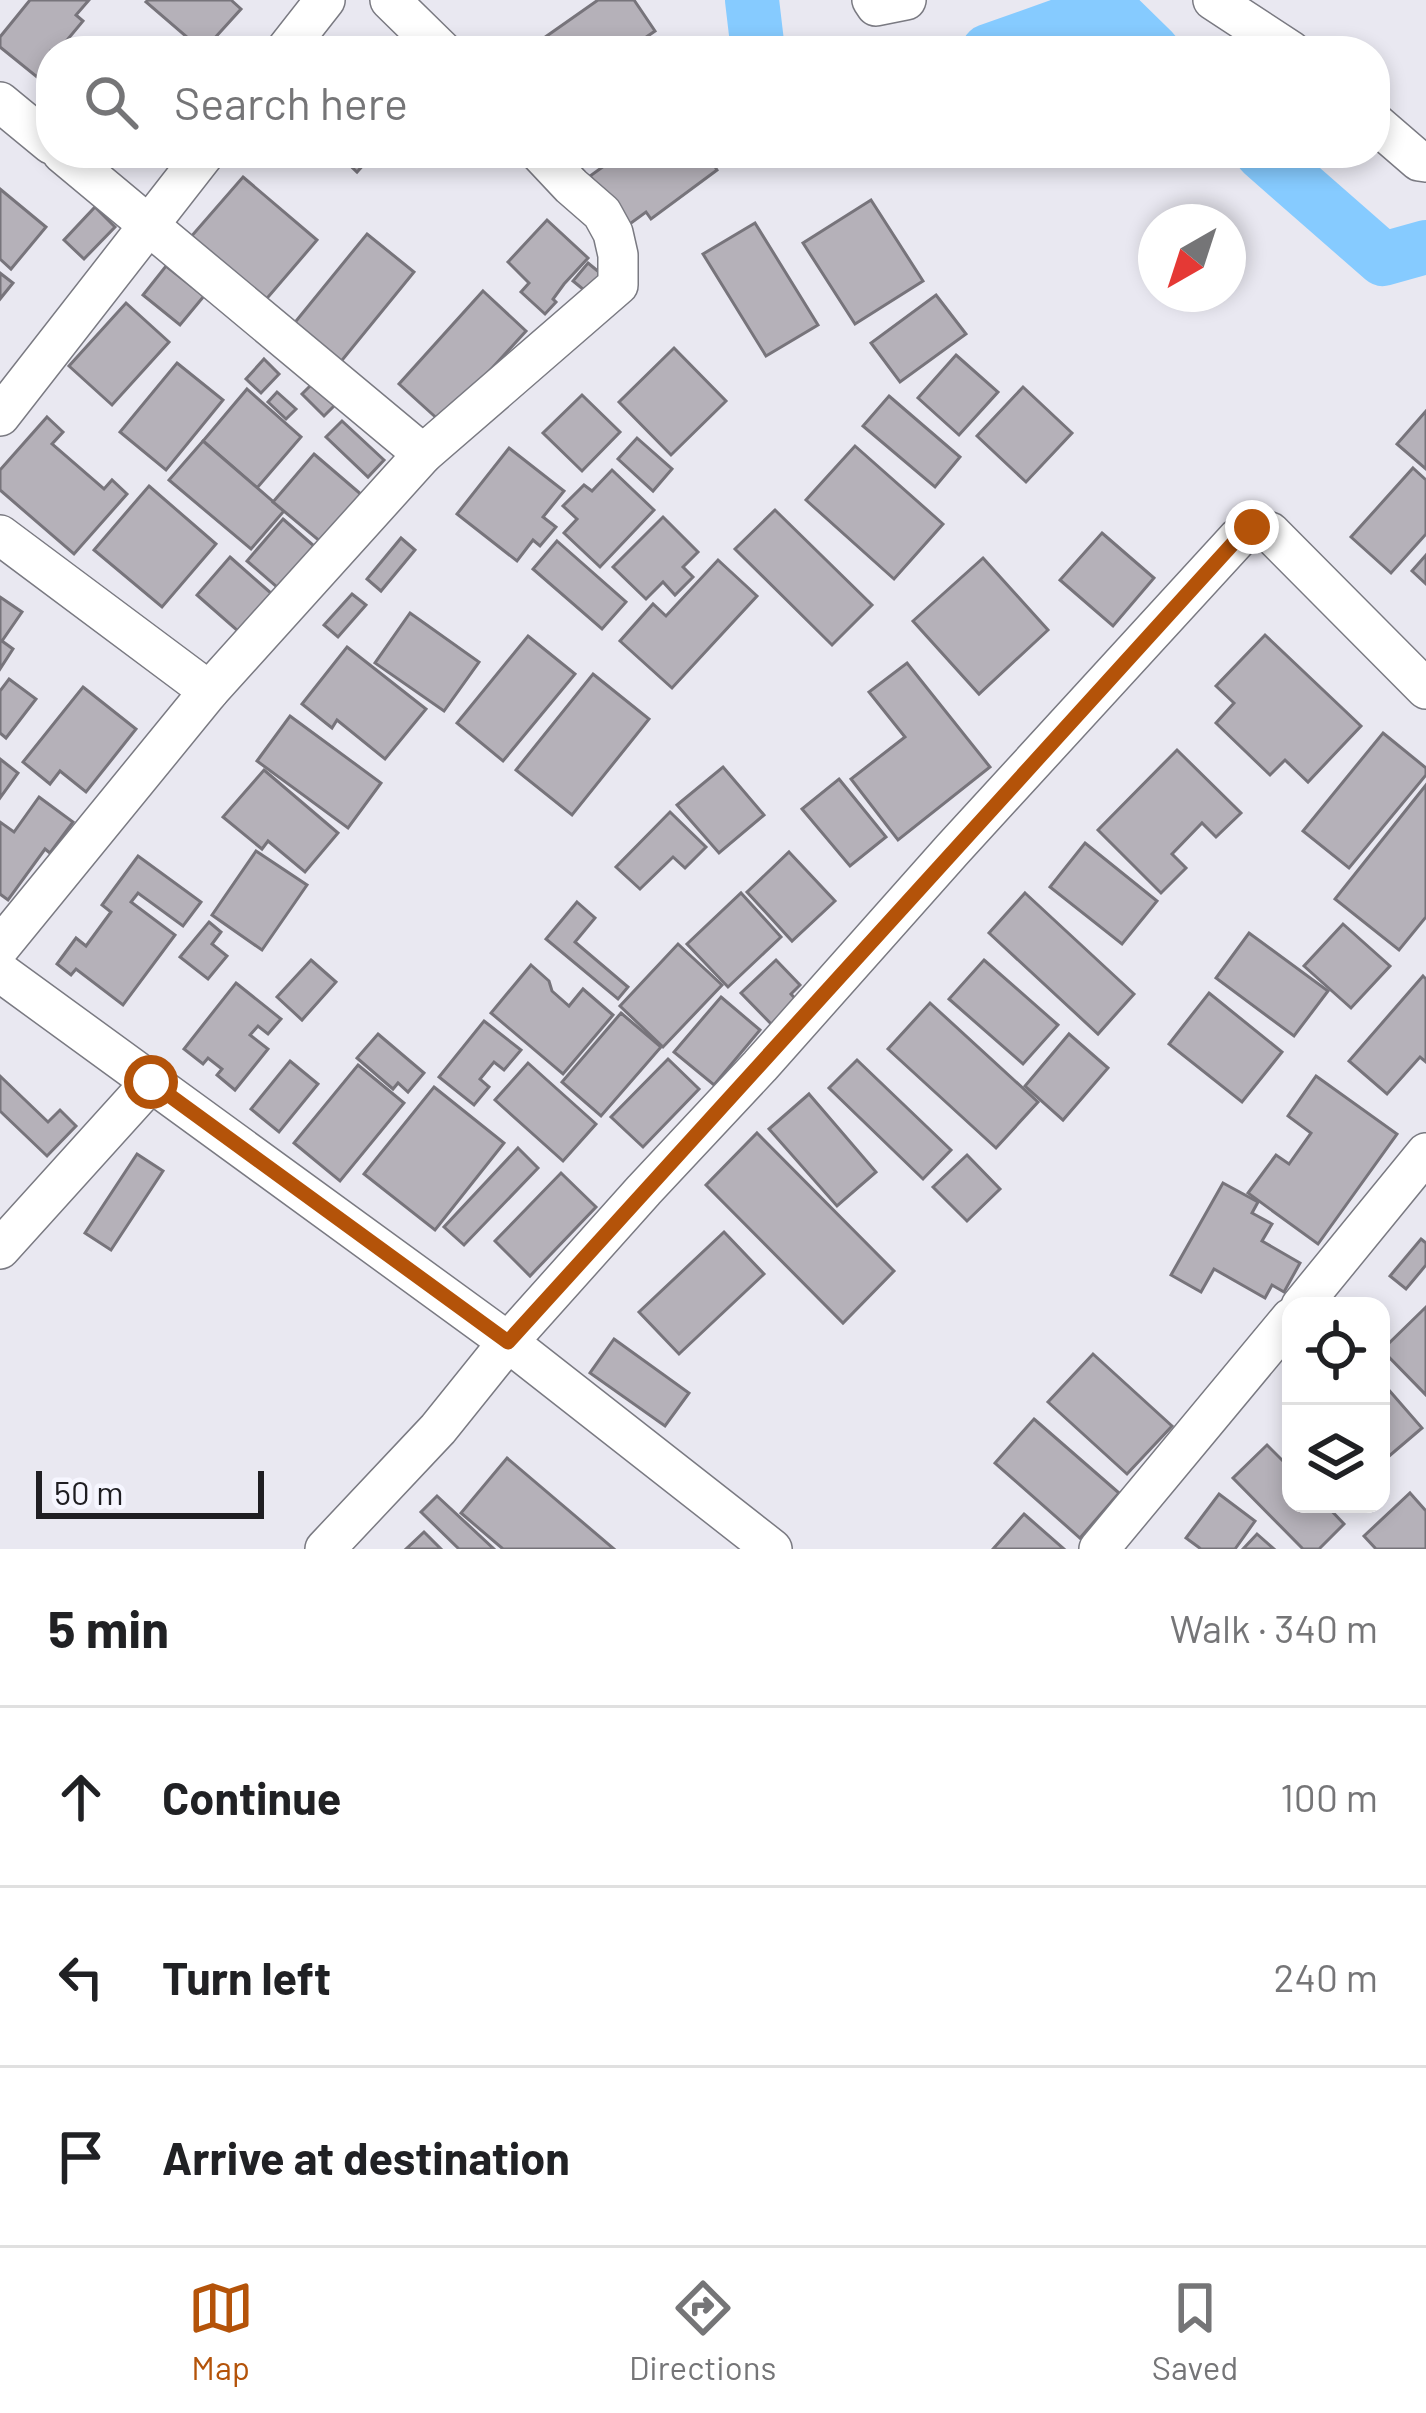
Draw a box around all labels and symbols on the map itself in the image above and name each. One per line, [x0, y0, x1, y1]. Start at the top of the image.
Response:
north arrow [1138, 204, 1246, 312]
route end [1225, 500, 1279, 554]
route start [124, 1055, 178, 1109]
scale bar [36, 1465, 264, 1518]

